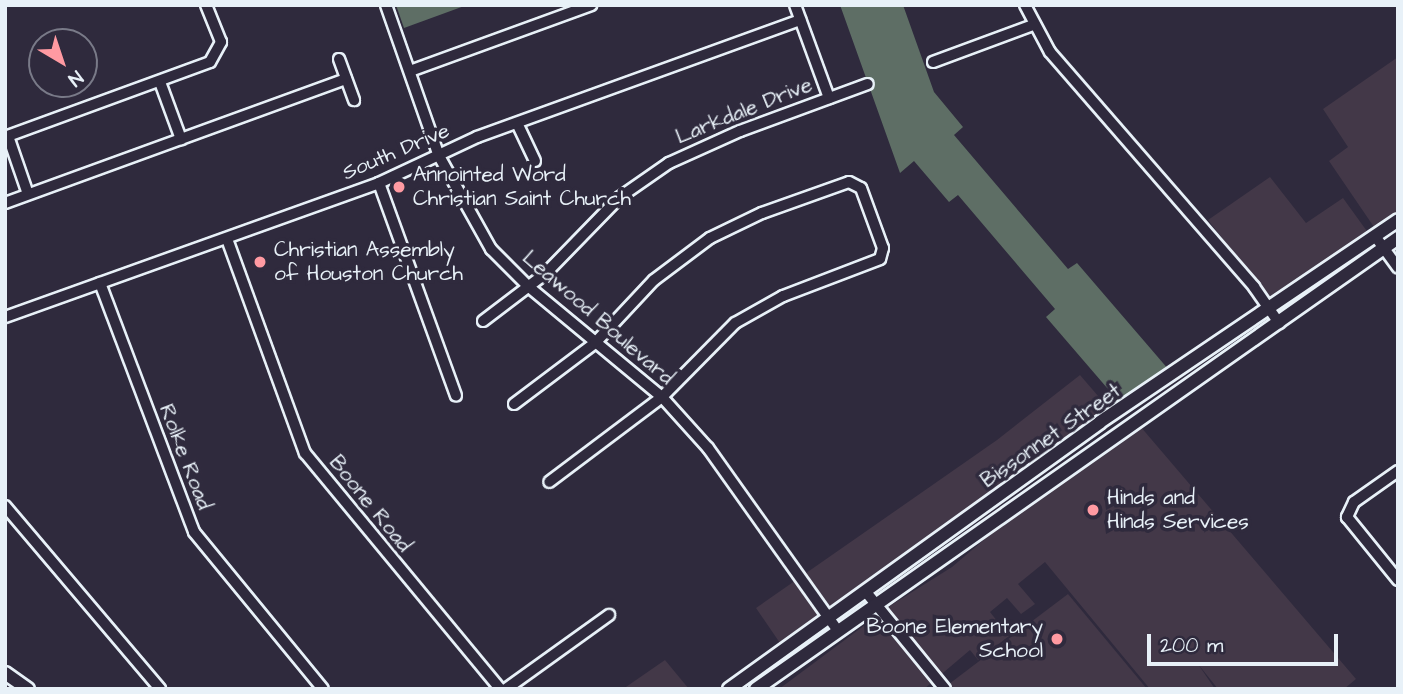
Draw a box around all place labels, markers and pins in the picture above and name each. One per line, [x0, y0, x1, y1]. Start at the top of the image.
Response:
place label: Annointed Word Christian Saint Church [413, 162, 631, 212]
marker: Annointed Word Christian Saint Church [391, 179, 407, 195]
place label: Christian Assembly of Houston Church [274, 237, 463, 287]
marker: Christian Assembly of Houston Church [252, 254, 268, 270]
place label: Hinds and Hinds Services [1107, 485, 1249, 535]
marker: Hinds and Hinds Services [1085, 502, 1101, 518]
place label: Boone Elementary School [867, 614, 1043, 664]
marker: Boone Elementary School [1049, 631, 1065, 647]

